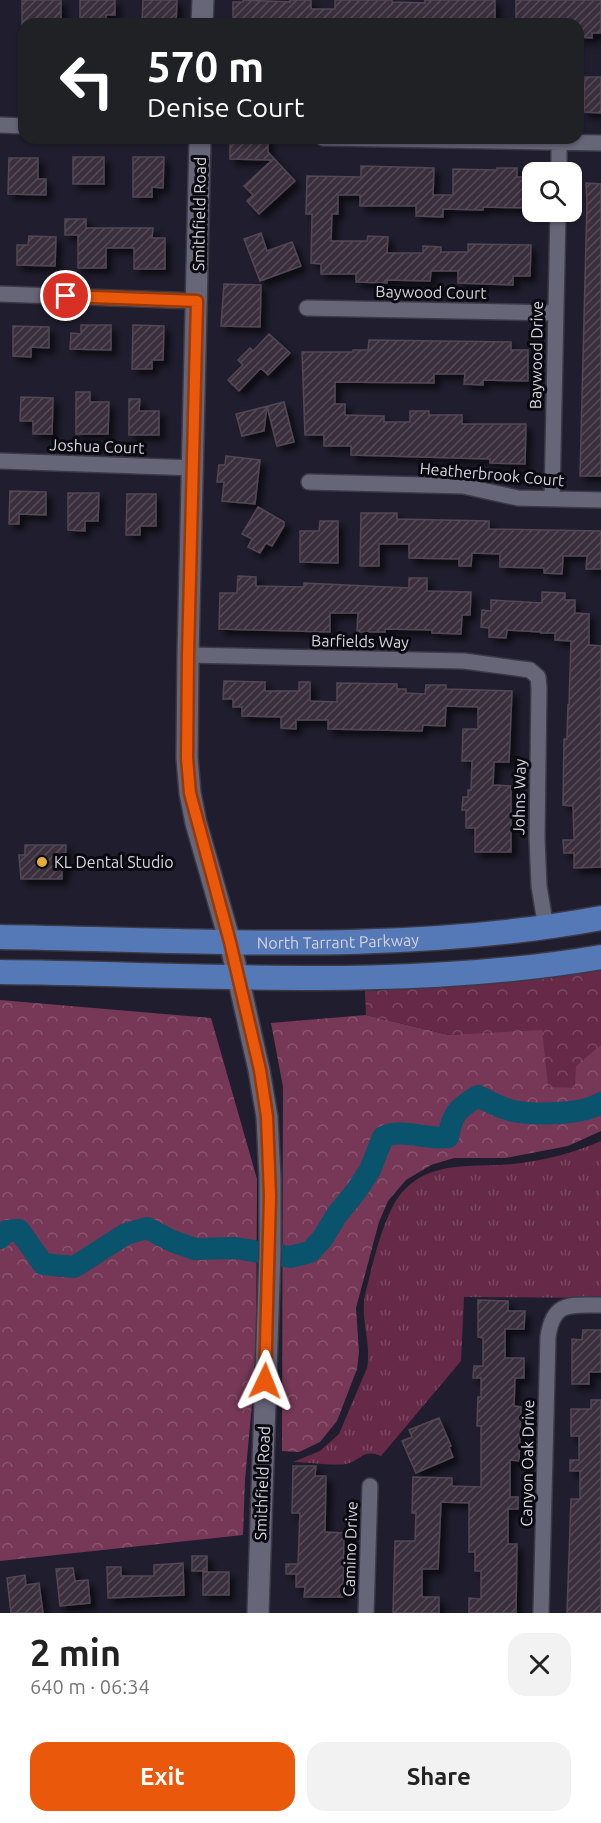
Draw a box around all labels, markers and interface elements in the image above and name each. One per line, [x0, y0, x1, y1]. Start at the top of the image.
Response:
icon: left [48, 42, 126, 120]
text: 570 m [147, 43, 264, 90]
text: Denise Court [147, 92, 304, 122]
street label: Smithfield Road [189, 157, 209, 271]
map controls [522, 162, 582, 222]
button: search [522, 162, 582, 222]
pin [40, 270, 91, 321]
icon: arrive [49, 279, 82, 312]
street label: Baywood Court [375, 282, 487, 302]
street label: Baywood Drive [526, 301, 546, 409]
street label: Joshua Court [49, 435, 145, 457]
street label: Heatherbrook Court [419, 459, 566, 489]
street label: Barfields Way [311, 631, 409, 651]
street label: Johns Way [509, 758, 529, 835]
place label: KL Dental Studio [54, 853, 174, 871]
marker: KL Dental Studio [35, 855, 49, 869]
street label: North Tarrant Parkway [257, 930, 420, 952]
position arrow [233, 1349, 297, 1413]
street label: Canyon Oak Drive [517, 1399, 537, 1527]
street label: Smithfield Road [251, 1426, 273, 1540]
street label: Camino Drive [339, 1501, 361, 1597]
text: 2 min [30, 1632, 121, 1673]
button: close [508, 1633, 571, 1696]
text: 640 m · 06:34 [30, 1675, 150, 1698]
button: Exit [30, 1742, 295, 1811]
button: Share [307, 1742, 571, 1811]

